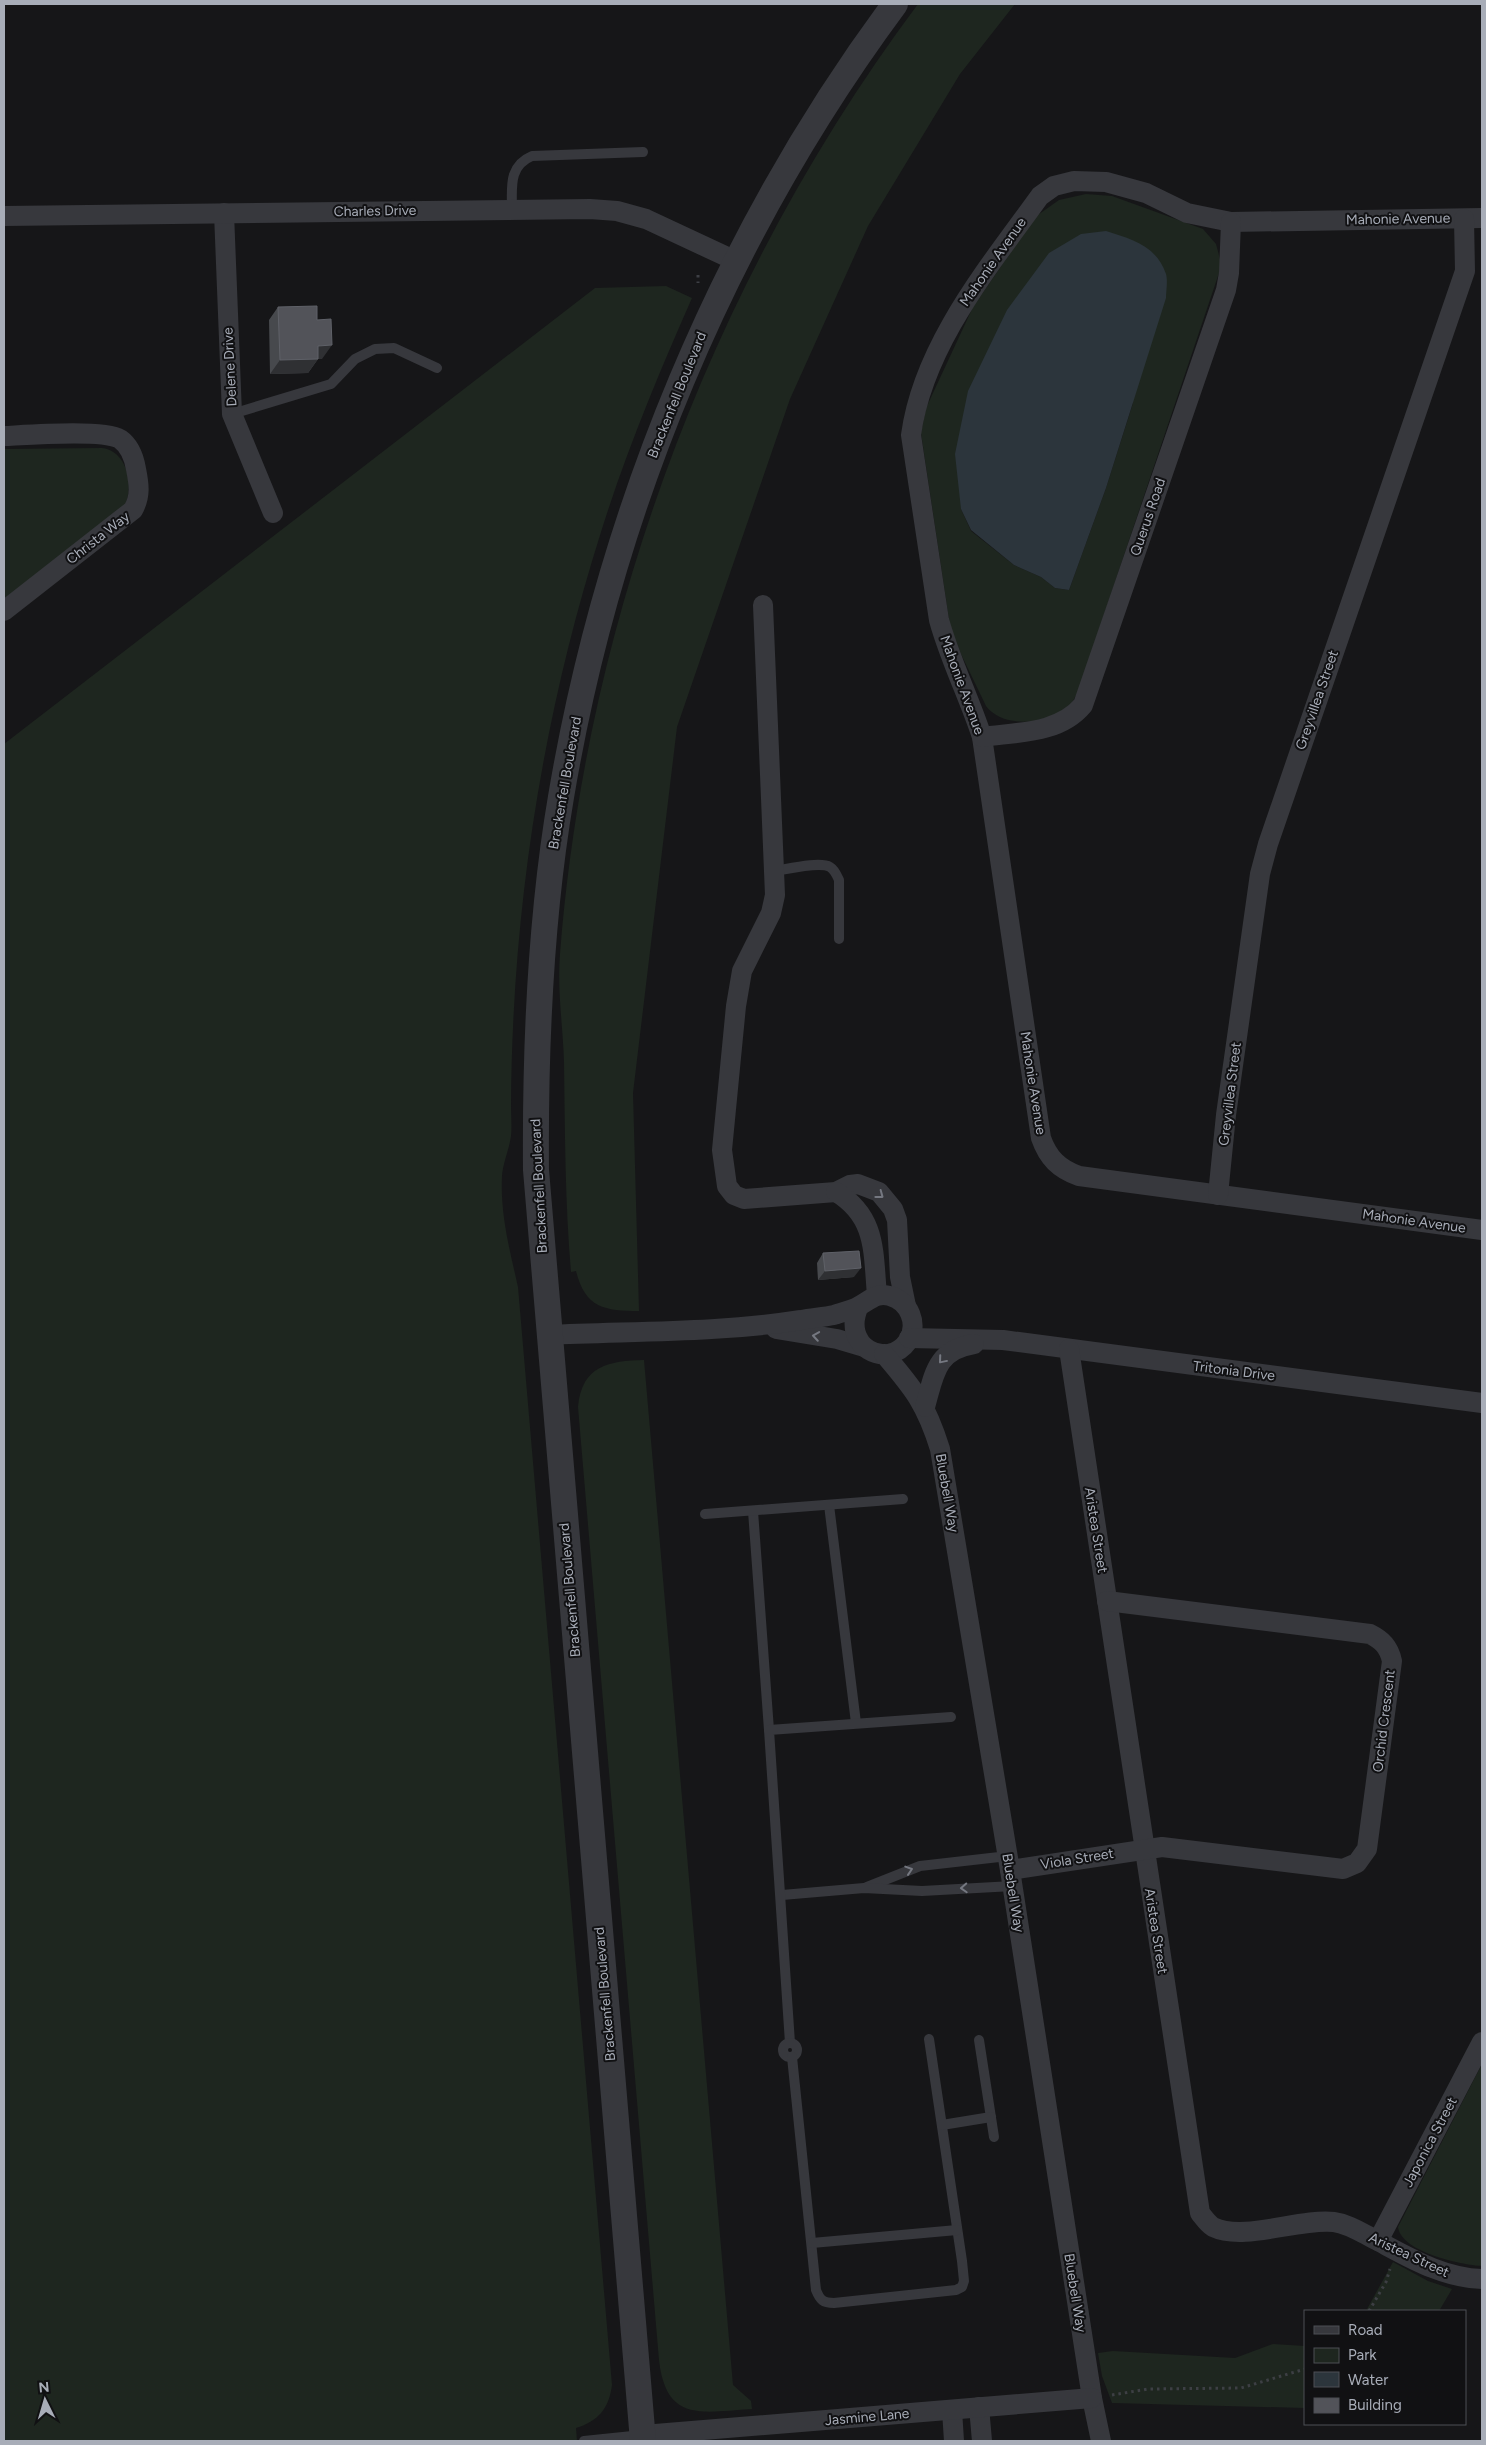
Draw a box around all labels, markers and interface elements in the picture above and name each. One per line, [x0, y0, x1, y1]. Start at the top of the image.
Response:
street label: Charles Drive [333, 202, 417, 220]
street label: Mahonie Avenue [1346, 210, 1451, 228]
street label: Mahonie Avenue [956, 214, 1030, 310]
street label: Delene Drive [219, 327, 241, 407]
street label: Brackenfell Boulevard [644, 329, 710, 461]
street label: Querus Road [1127, 476, 1169, 558]
street label: Christa Way [63, 508, 133, 568]
street label: Mahonie Avenue [936, 633, 988, 737]
street label: Greyvillea Street [1292, 648, 1342, 752]
street label: Brackenfell Boulevard [545, 715, 585, 851]
street label: Mahonie Avenue [1016, 1030, 1050, 1136]
street label: Greyvillea Street [1215, 1041, 1245, 1147]
street label: Brackenfell Boulevard [527, 1118, 551, 1254]
one-way arrow [874, 1189, 883, 1197]
street label: Mahonie Avenue [1361, 1205, 1467, 1237]
one-way arrow [812, 1331, 820, 1341]
one-way arrow [939, 1355, 948, 1364]
street label: Tritonia Drive [1192, 1358, 1276, 1385]
street label: Bluebell Way [932, 1452, 962, 1534]
street label: Aristea Street [1081, 1486, 1111, 1574]
street label: Brackenfell Boulevard [556, 1522, 584, 1658]
street label: Orchid Crescent [1369, 1669, 1399, 1773]
street label: Viola Street [1039, 1845, 1115, 1873]
street label: Bluebell Way [998, 1852, 1028, 1934]
one-way arrow [904, 1866, 913, 1876]
one-way arrow [960, 1883, 968, 1894]
street label: Aristea Street [1141, 1887, 1171, 1975]
street label: Brackenfell Boulevard [591, 1926, 619, 2062]
street label: Japonica Street [1399, 2094, 1461, 2190]
street label: Aristea Street [1366, 2229, 1452, 2281]
street label: Bluebell Way [1060, 2252, 1090, 2334]
legend [1304, 2310, 1466, 2425]
text: Road [1348, 2321, 1383, 2339]
text: Park [1348, 2346, 1377, 2364]
text: Water [1348, 2371, 1388, 2389]
north arrow [20, 2375, 70, 2425]
text: N [38, 2379, 50, 2396]
text: Building [1348, 2396, 1402, 2414]
street label: Jasmine Lane [824, 2405, 910, 2429]

